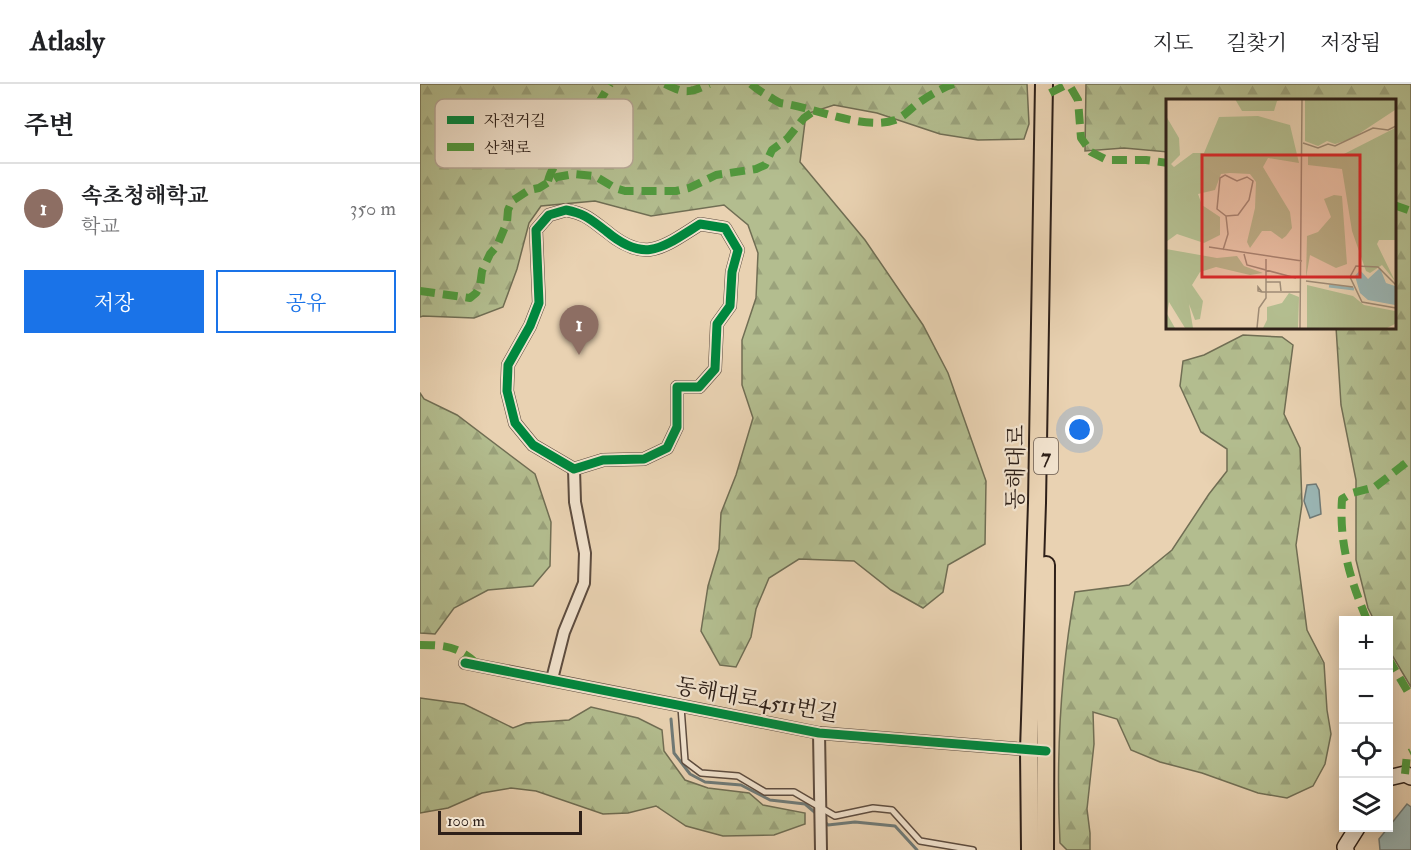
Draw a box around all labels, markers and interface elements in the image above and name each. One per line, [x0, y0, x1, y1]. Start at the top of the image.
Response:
text: Atlasly [30, 24, 104, 59]
text: 지도 [1153, 30, 1193, 57]
text: 길찾기 [1226, 30, 1287, 57]
text: 저장됨 [1320, 30, 1381, 57]
legend [435, 99, 633, 168]
inset map [1166, 99, 1396, 328]
text: 주변 [24, 110, 74, 142]
text: 자전거길 [484, 111, 546, 131]
text: 산책로 [484, 138, 531, 158]
text: 속초청해학교 [81, 182, 209, 210]
text: 1 [40, 196, 47, 221]
text: 350 m [350, 196, 396, 221]
text: 학교 [81, 214, 120, 239]
button: 저장 [24, 270, 204, 333]
button: 공유 [216, 270, 396, 333]
pin: 1 [560, 306, 598, 355]
your location [1065, 415, 1094, 444]
street label: 동해대로 [1001, 424, 1031, 510]
road number: 7 [1034, 438, 1058, 474]
map controls [1339, 616, 1393, 832]
button: + [1339, 616, 1393, 670]
button: − [1339, 670, 1393, 724]
street label: 동해대로4511번길 [673, 672, 840, 728]
button: locate [1339, 724, 1393, 778]
button: layers [1339, 778, 1393, 832]
scale bar [438, 808, 582, 836]
text: 100 m [447, 811, 485, 831]

